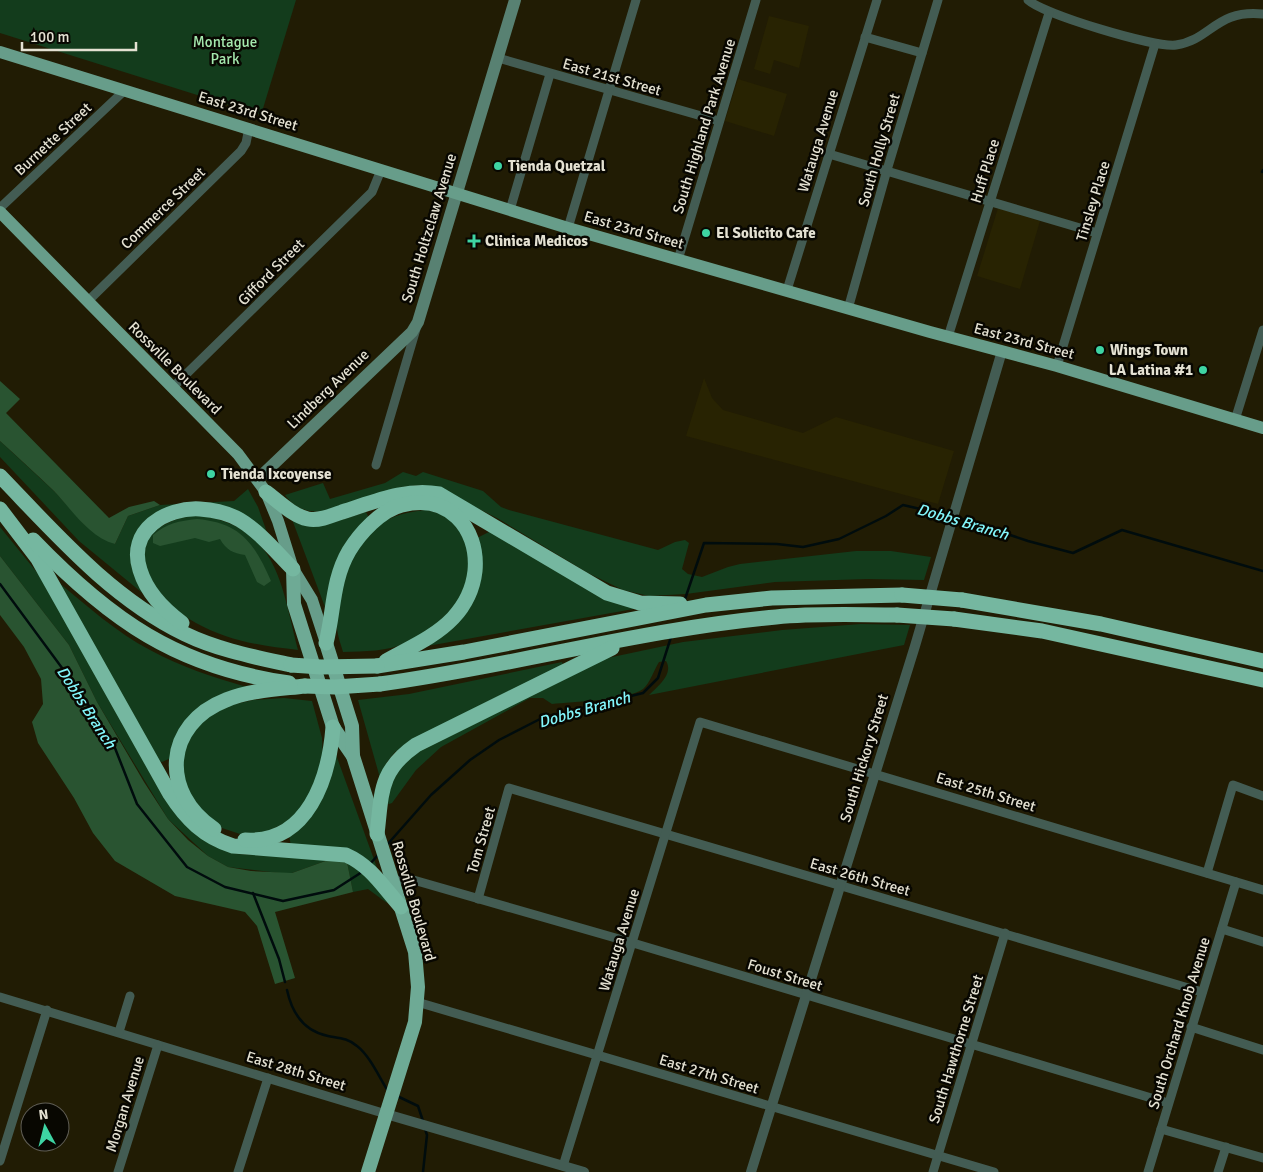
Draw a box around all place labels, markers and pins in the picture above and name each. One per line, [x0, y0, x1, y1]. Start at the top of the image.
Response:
place label: Tienda Quetzal [508, 157, 606, 175]
marker: Tienda Quetzal [492, 160, 504, 172]
place label: El Solicito Cafe [716, 224, 816, 242]
marker: El Solicito Cafe [700, 227, 712, 239]
place label: Clinica Medicos [485, 232, 588, 250]
marker: Clinica Medicos [467, 234, 481, 248]
place label: Wings Town [1110, 341, 1188, 359]
marker: Wings Town [1094, 344, 1106, 356]
place label: LA Latina #1 [1109, 361, 1193, 379]
marker: LA Latina #1 [1197, 364, 1209, 376]
place label: Tienda Ixcoyense [221, 465, 331, 483]
marker: Tienda Ixcoyense [205, 468, 217, 480]

